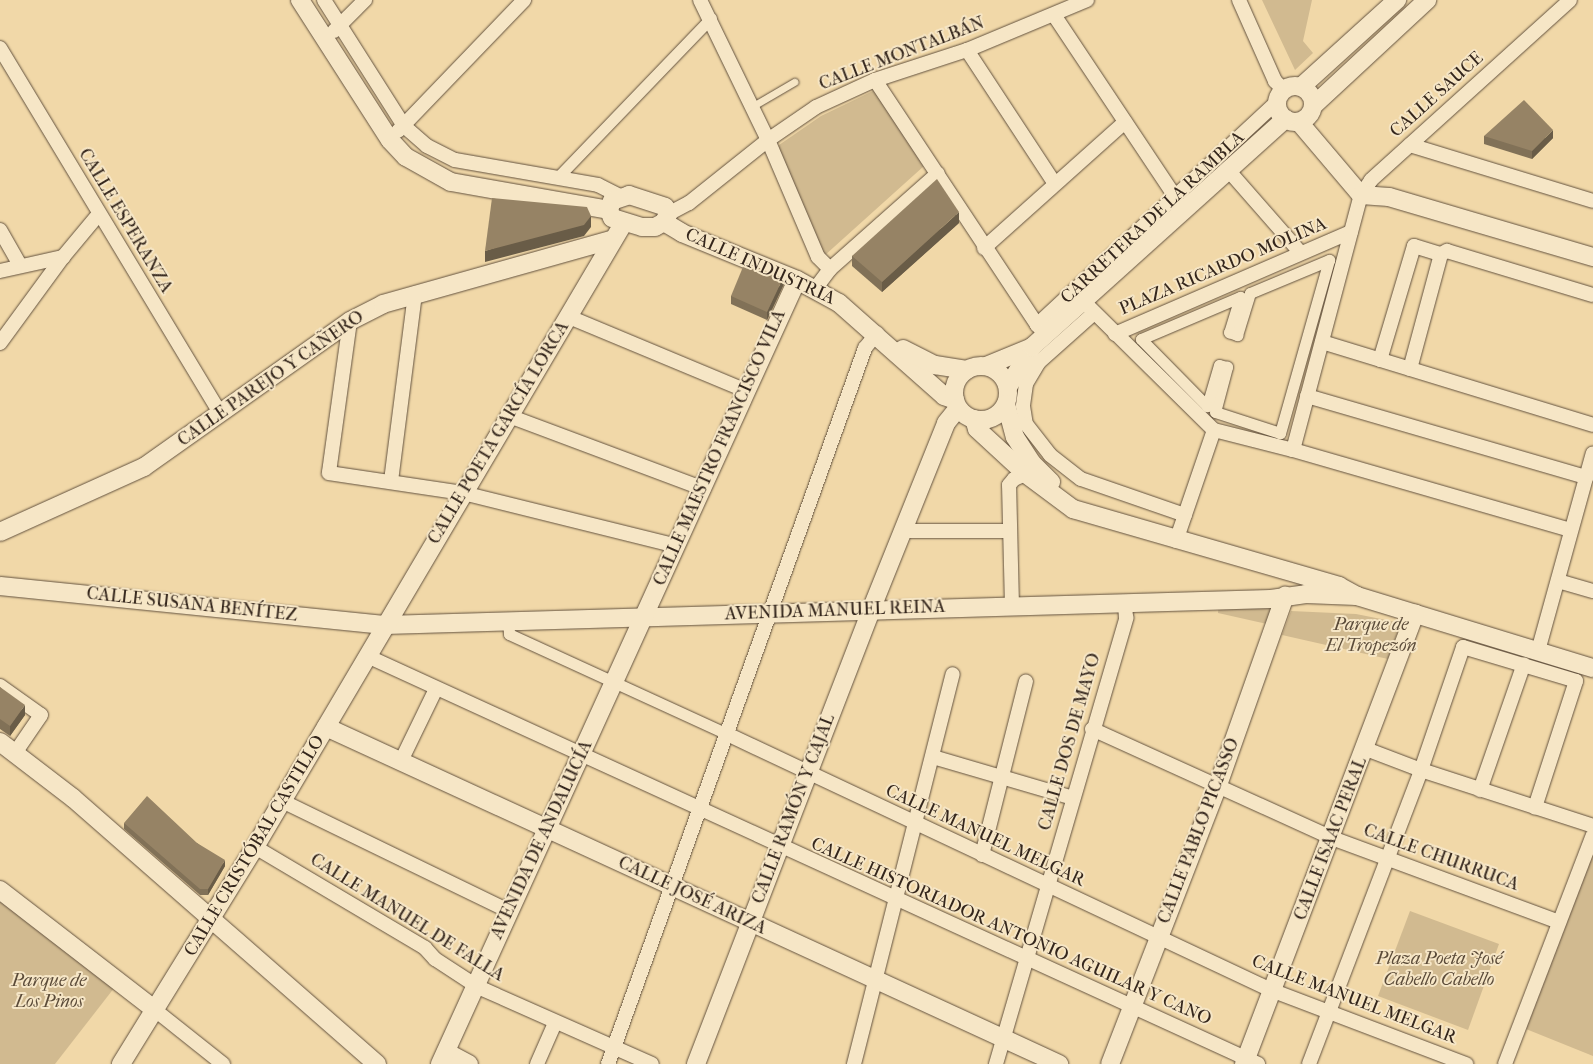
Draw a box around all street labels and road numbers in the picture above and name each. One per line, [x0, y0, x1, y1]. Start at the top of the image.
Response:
street label: CALLE MONTALBÁN [816, 12, 988, 96]
street label: CALLE SAUCE [1386, 48, 1488, 142]
street label: CARRETERA DE LA RAMBLA [1057, 127, 1249, 309]
street label: CALLE ESPERANZA [73, 145, 177, 297]
street label: PLAZA RICARDO MOLINA [1116, 213, 1330, 321]
street label: CALLE INDUSTRIA [682, 224, 838, 310]
street label: CALLE PAREJO Y CAÑERO [174, 306, 368, 452]
street label: CALLE MAESTRO FRANCISCO VILA [649, 307, 791, 589]
street label: CALLE POETA GARCÍA LORCA [424, 318, 574, 548]
street label: CALLE SUSANA BENÍTEZ [85, 583, 299, 627]
street label: AVENIDA MANUEL REINA [725, 596, 945, 626]
street label: CALLE DOS DE MAYO [1034, 651, 1106, 833]
street label: CALLE RAMÓN Y CAJAL [748, 711, 840, 907]
street label: CALLE CRISTÓBAL CASTILLO [180, 731, 330, 961]
street label: CALLE PABLO PICASSO [1154, 735, 1244, 927]
street label: AVENIDA DE ANDALUCÍA [486, 737, 598, 943]
street label: CALLE ISAAC PERAL [1290, 754, 1372, 924]
street label: CALLE MANUEL MELGAR [882, 780, 1088, 892]
street label: CALLE CHURRUCA [1360, 820, 1522, 896]
street label: CALLE HISTORIADOR ANTONIO AGUILAR Y CANO [807, 833, 1215, 1031]
street label: CALLE MANUEL DE FALLA [306, 849, 508, 987]
street label: CALLE JOSÉ ARIZA [615, 852, 769, 940]
street label: CALLE MANUEL MELGAR [1249, 951, 1459, 1049]

